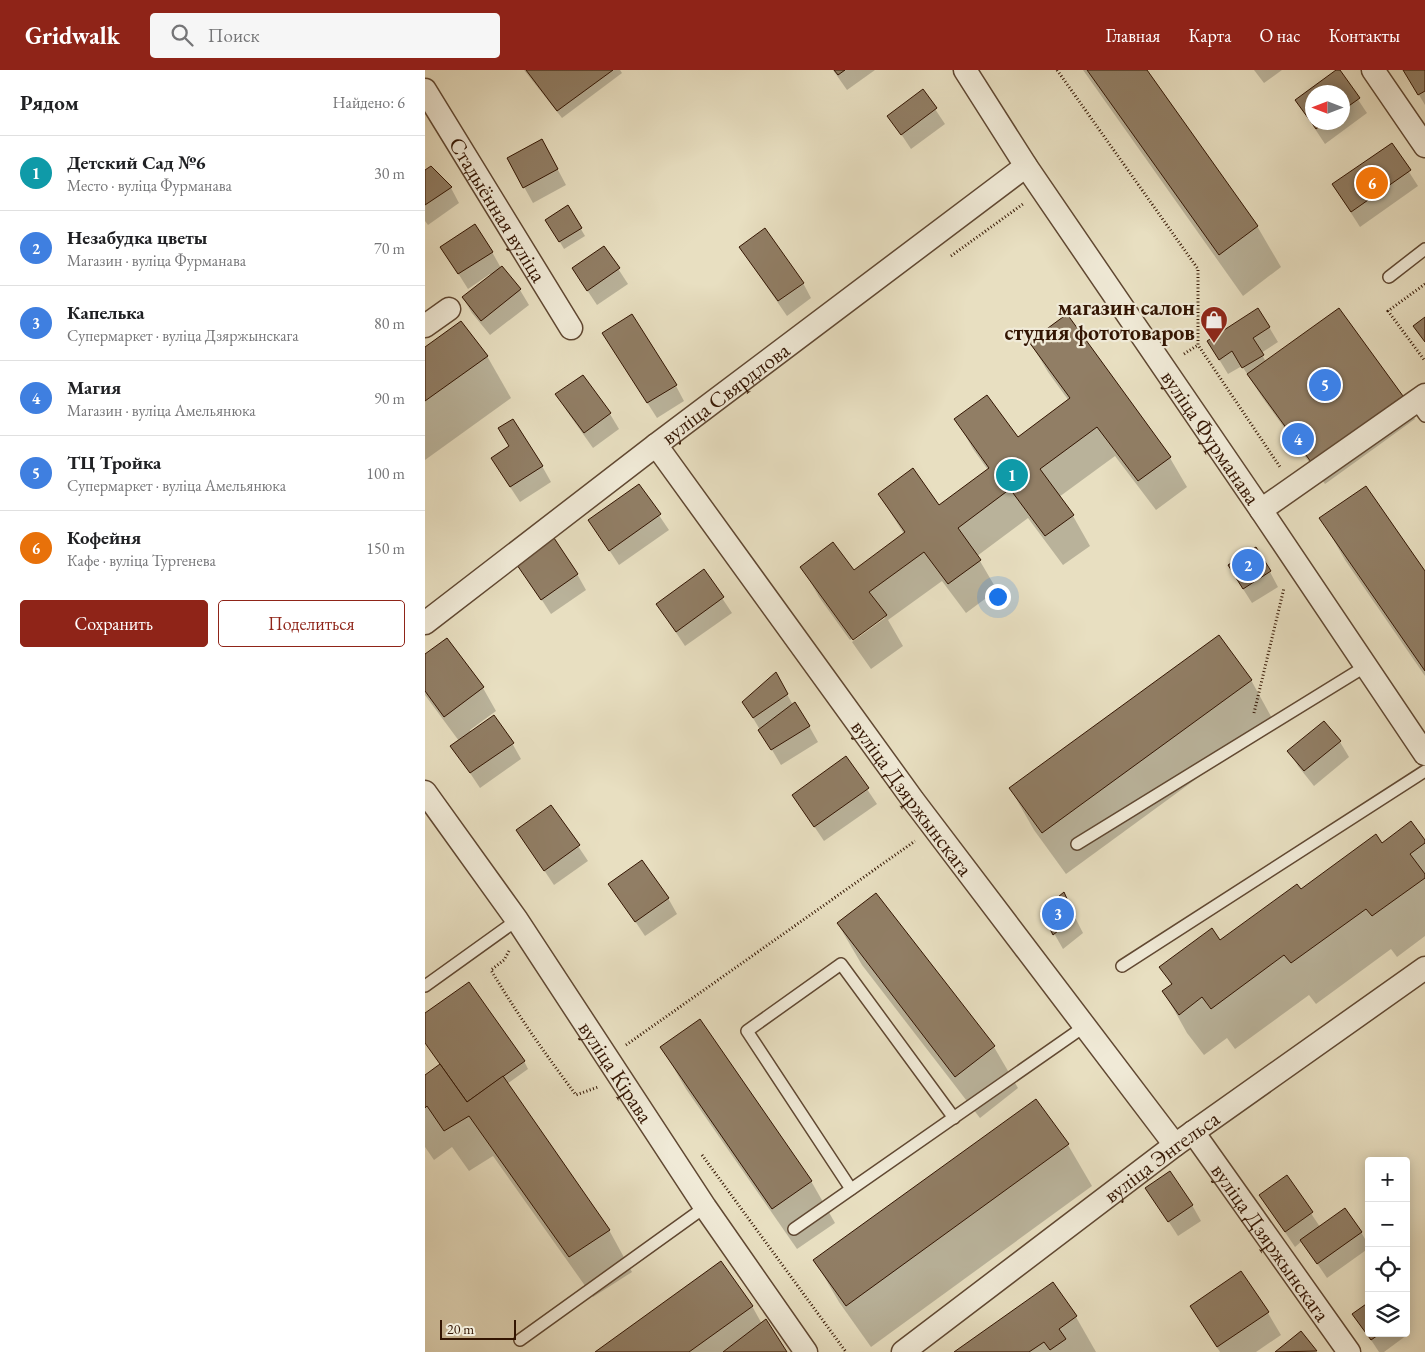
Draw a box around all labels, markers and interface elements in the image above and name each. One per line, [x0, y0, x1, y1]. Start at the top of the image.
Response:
search box [150, 13, 500, 58]
text: Gridwalk [25, 20, 120, 51]
icon: search [168, 21, 196, 49]
text: Поиск [208, 23, 260, 48]
text: Главная [1106, 24, 1160, 47]
text: Карта [1188, 24, 1231, 47]
text: О нас [1259, 24, 1301, 47]
text: Контакты [1329, 24, 1400, 47]
north arrow [1305, 85, 1350, 130]
text: Рядом [20, 89, 79, 116]
text: Найдено: 6 [333, 92, 405, 113]
street label: Стадыённая вуліца [443, 131, 554, 288]
text: Детский Сад №6 [67, 150, 205, 175]
text: 1 [32, 163, 40, 184]
text: 30 m [374, 163, 405, 184]
pin: 6 [1356, 164, 1388, 202]
text: Место · вуліца Фурманава [67, 175, 232, 196]
text: Незабудка цветы [67, 225, 207, 250]
text: 2 [32, 238, 40, 259]
text: 70 m [374, 238, 405, 259]
text: Магазин · вуліца Фурманава [67, 250, 246, 271]
place label: магазин салон студия фототоваров [1005, 293, 1195, 347]
text: Капелька [67, 300, 145, 325]
shop icon: магазин салон студия фототоваров [1199, 305, 1229, 344]
text: 3 [32, 313, 40, 334]
text: 80 m [374, 313, 405, 334]
text: Супермаркет · вуліца Дзяржынскага [67, 325, 299, 346]
street label: вуліца Свярдлова [655, 335, 795, 451]
street label: вуліца Фурманава [1155, 364, 1268, 510]
pin: 5 [1309, 366, 1341, 404]
text: Магия [67, 375, 121, 400]
text: 4 [32, 388, 40, 409]
text: 90 m [374, 388, 405, 409]
text: Магазин · вуліца Амельянюка [67, 400, 256, 421]
pin: 4 [1282, 420, 1314, 458]
text: ТЦ Тройка [67, 450, 161, 475]
pin: 1 [996, 456, 1028, 494]
text: 5 [32, 463, 40, 484]
text: 100 m [366, 463, 405, 484]
text: Супермаркет · вуліца Амельянюка [67, 475, 286, 496]
text: Кофейня [67, 525, 141, 550]
text: 6 [32, 538, 40, 559]
text: 150 m [366, 538, 405, 559]
pin: 2 [1232, 546, 1264, 584]
text: Кафе · вуліца Тургенева [67, 550, 216, 571]
your location [985, 584, 1011, 610]
button: Сохранить [20, 600, 208, 647]
button: Поделиться [218, 600, 405, 647]
street label: вуліца Дзяржынскага [845, 714, 980, 882]
pin: 3 [1042, 895, 1074, 933]
street label: вуліца Кірава [572, 1015, 661, 1129]
street label: вуліца Энгельса [1097, 1104, 1225, 1209]
street label: вуліца Дзяржынскага [1205, 1157, 1337, 1327]
map controls [1365, 1157, 1410, 1337]
button: + [1365, 1157, 1410, 1202]
button: − [1365, 1202, 1410, 1247]
button: locate [1365, 1247, 1410, 1292]
button: layers [1365, 1292, 1410, 1337]
scale bar [440, 1317, 516, 1340]
text: 20 m [447, 1320, 474, 1338]

